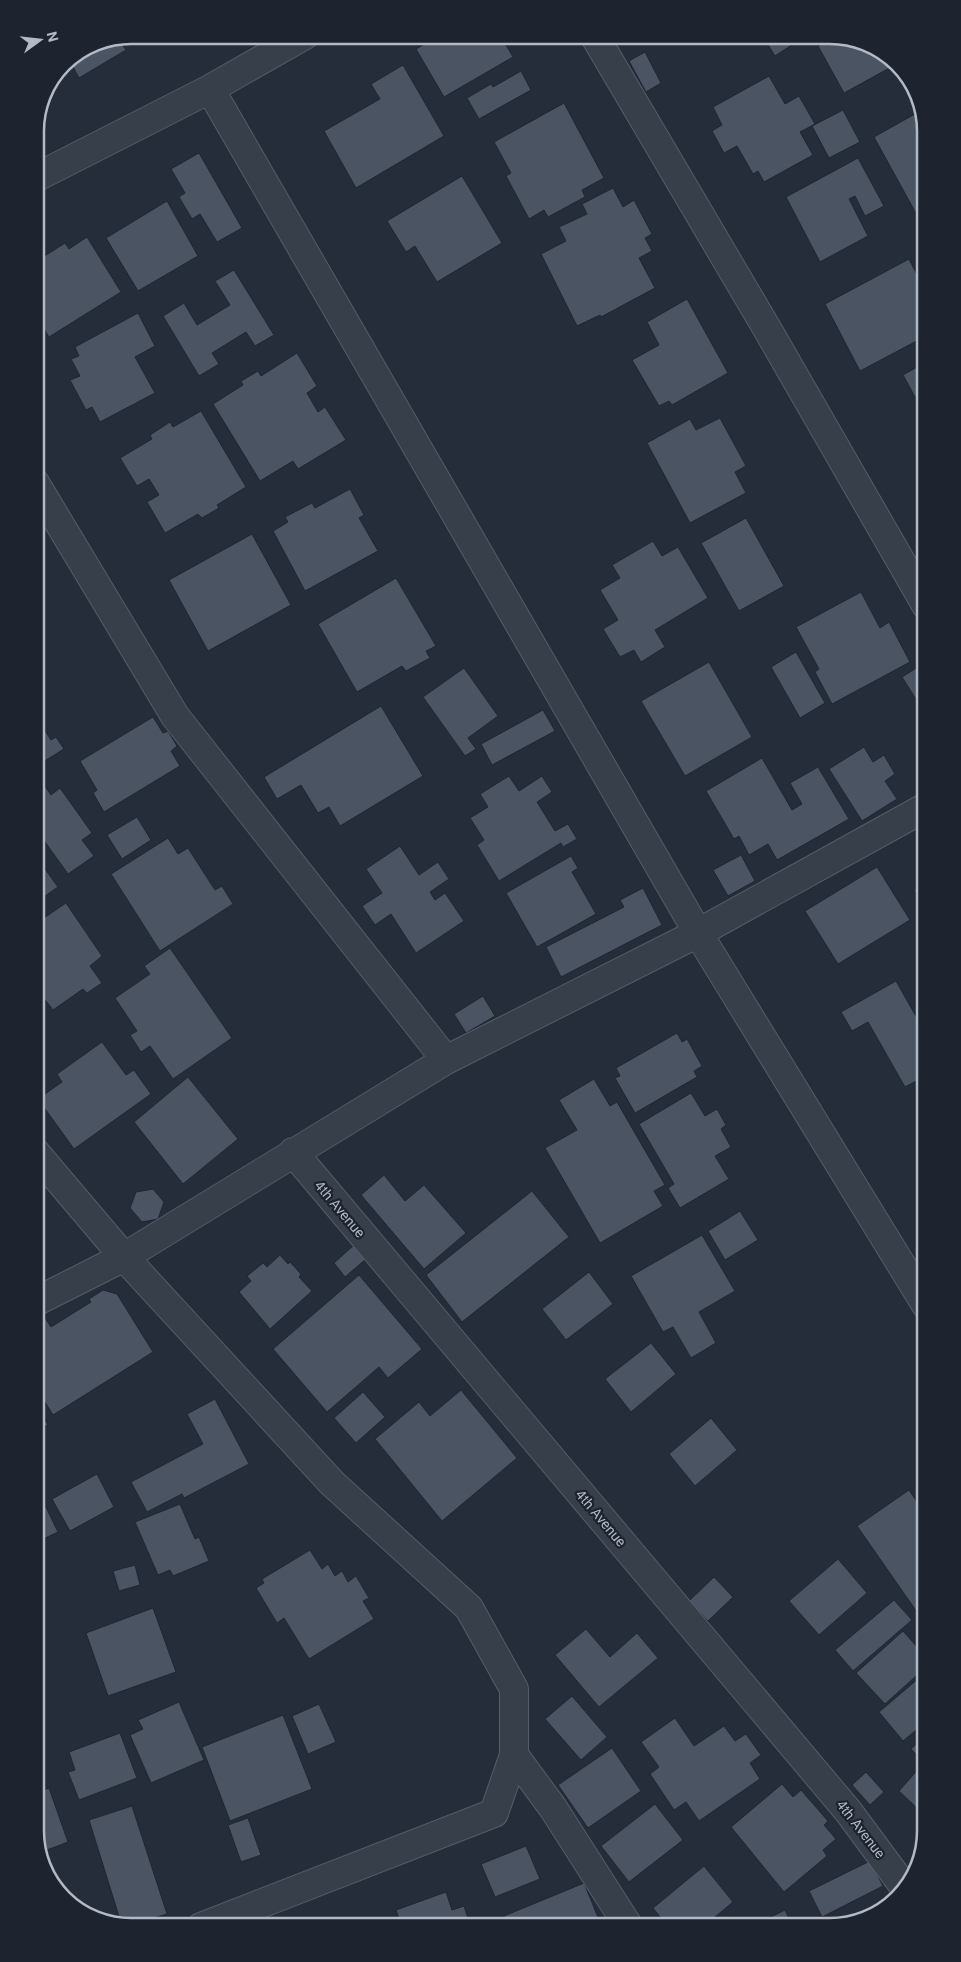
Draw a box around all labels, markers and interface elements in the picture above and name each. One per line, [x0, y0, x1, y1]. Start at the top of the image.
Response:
north arrow [15, 15, 65, 65]
text: N [44, 30, 62, 43]
street label: 4th Avenue [312, 1177, 368, 1241]
street label: 4th Avenue [573, 1486, 629, 1550]
street label: 4th Avenue [833, 1797, 889, 1861]

